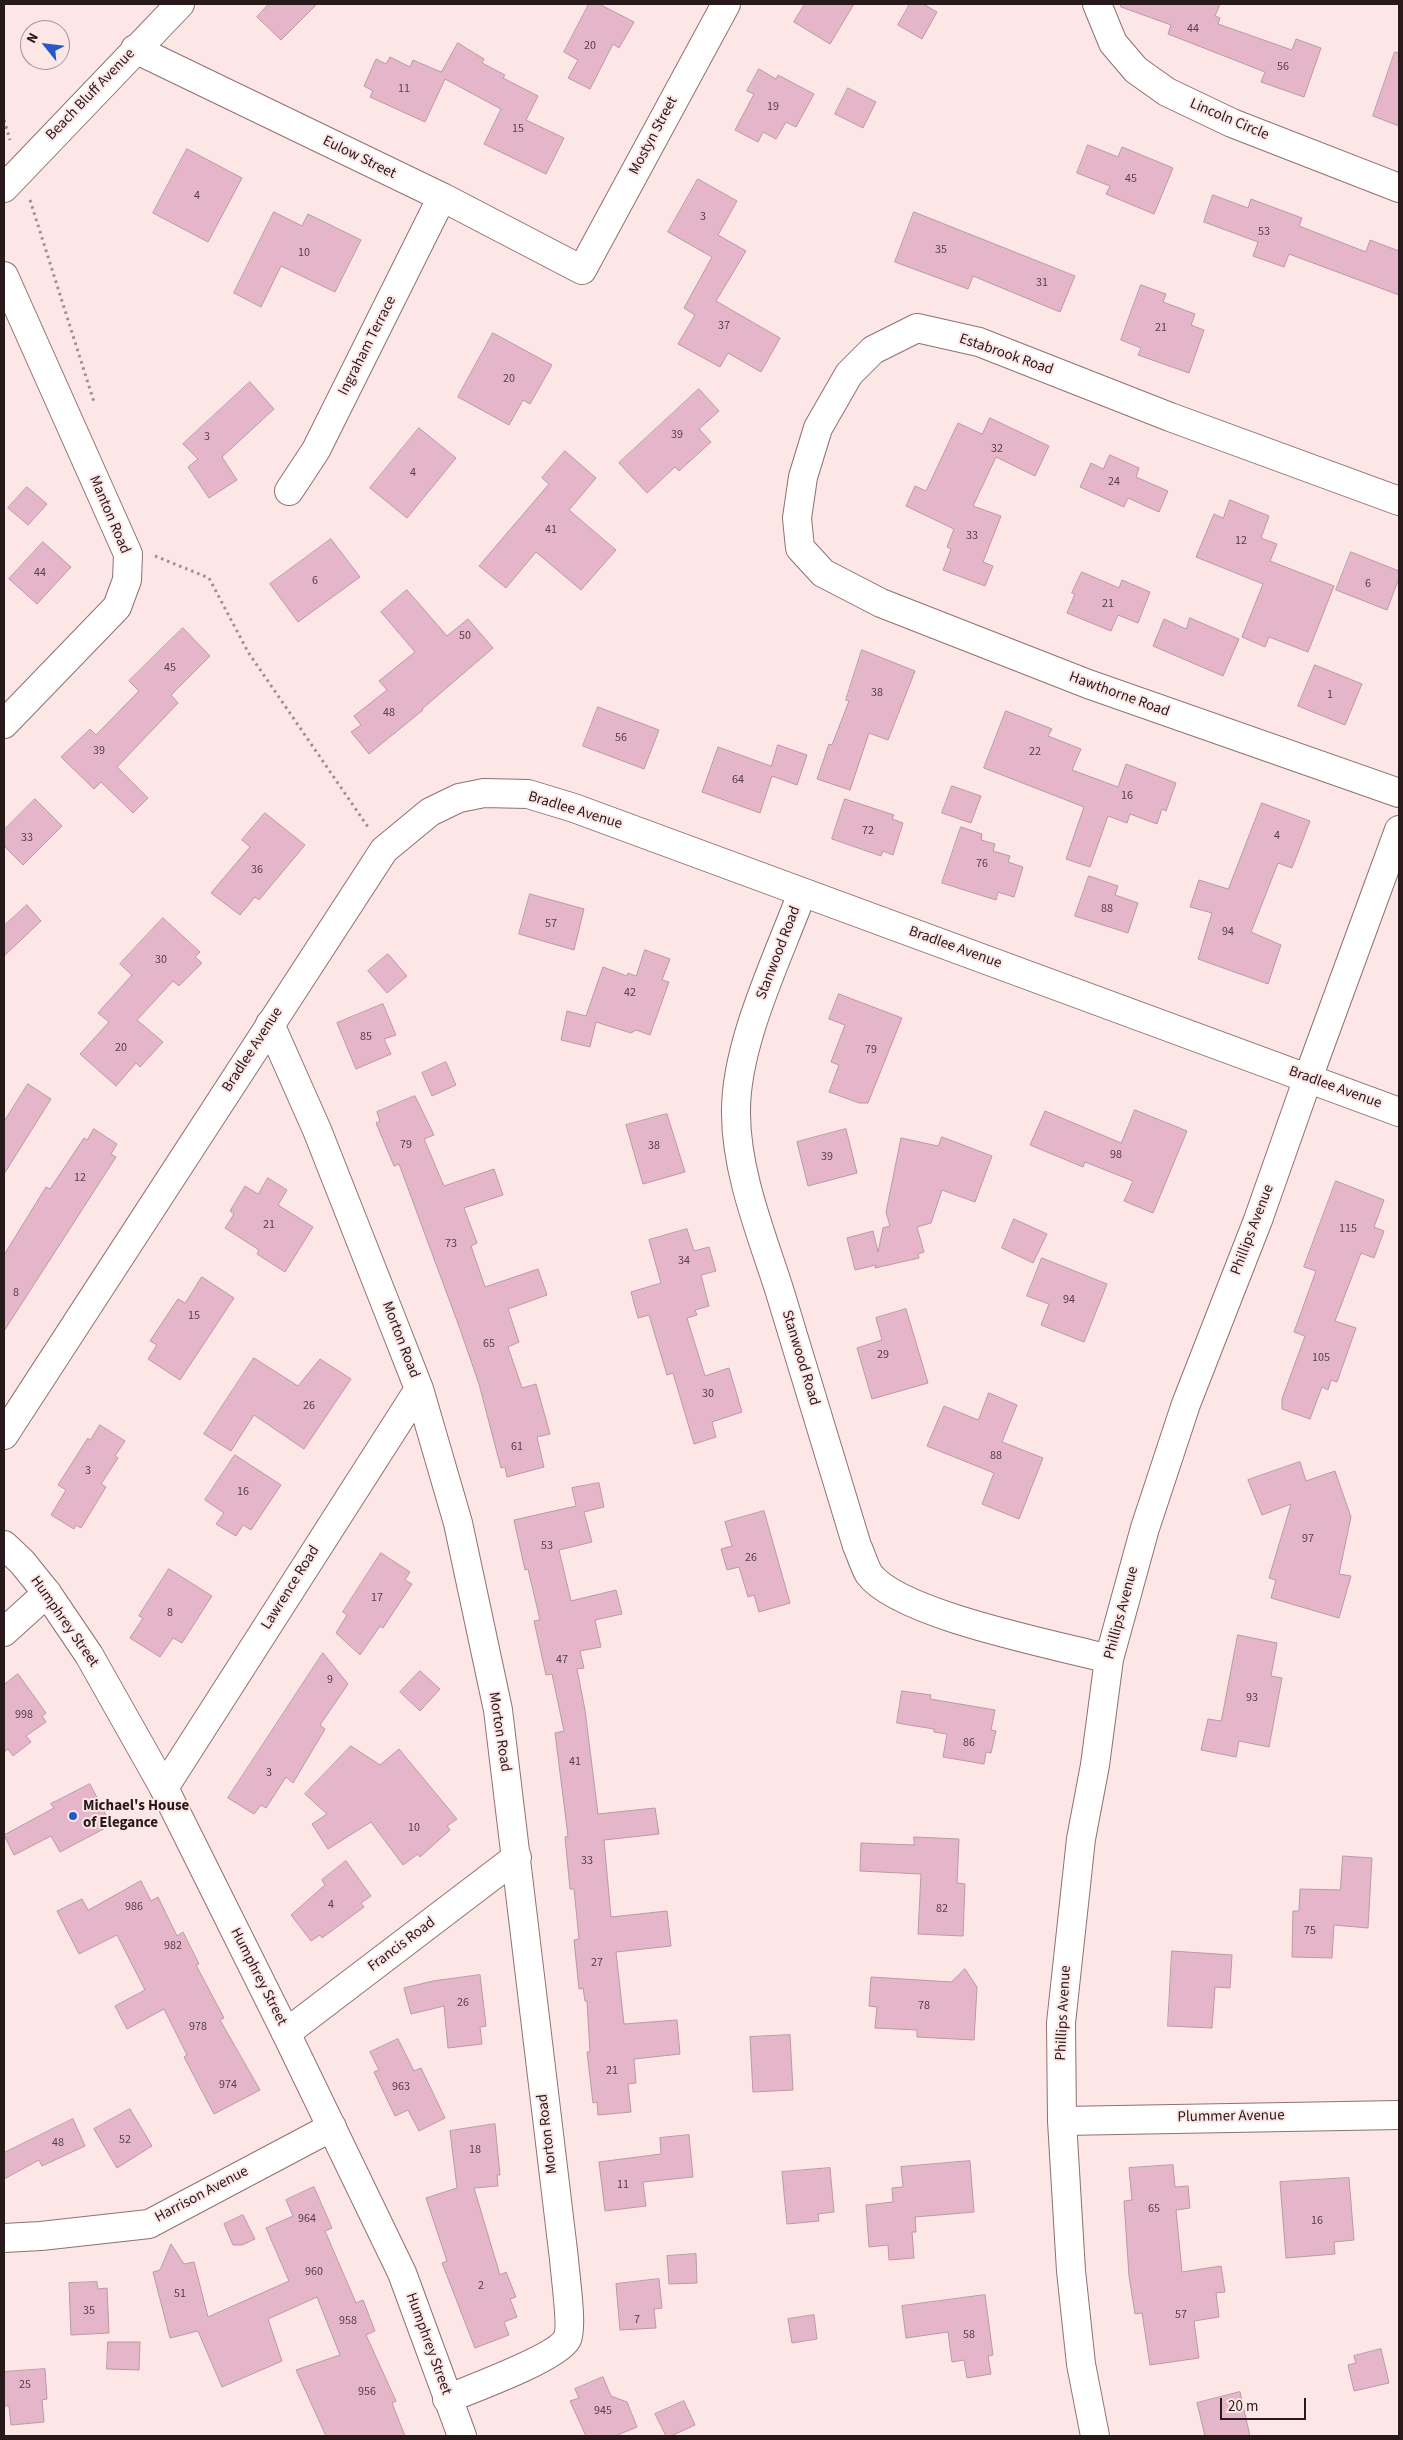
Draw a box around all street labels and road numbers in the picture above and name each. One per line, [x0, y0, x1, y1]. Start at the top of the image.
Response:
street label: Beach Bluff Avenue [43, 45, 139, 145]
street label: Mostyn Street [626, 94, 682, 178]
street label: Lincoln Circle [1187, 95, 1271, 145]
street label: Eulow Street [319, 133, 399, 183]
street label: Ingraham Terrace [335, 293, 401, 399]
street label: Estabrook Road [957, 330, 1055, 380]
street label: Manton Road [84, 473, 134, 557]
street label: Hawthorne Road [1066, 668, 1172, 722]
street label: Bradlee Avenue [526, 788, 624, 834]
street label: Stanwood Road [753, 904, 805, 1002]
street label: Bradlee Avenue [906, 923, 1004, 973]
street label: Bradlee Avenue [219, 1004, 287, 1096]
street label: Bradlee Avenue [1286, 1063, 1384, 1113]
street label: Phillips Avenue [1227, 1182, 1279, 1278]
street label: Morton Road [377, 1299, 423, 1381]
street label: Stanwood Road [777, 1308, 823, 1408]
street label: Lawrence Road [258, 1543, 324, 1633]
street label: Phillips Avenue [1101, 1565, 1143, 1661]
street label: Humphrey Street [26, 1573, 102, 1671]
street label: Morton Road [484, 1691, 514, 1773]
street label: Francis Road [365, 1914, 439, 1976]
street label: Humphrey Street [226, 1925, 290, 2029]
street label: Phillips Avenue [1053, 1965, 1075, 2061]
street label: Morton Road [534, 2093, 562, 2175]
street label: Plummer Avenue [1177, 2107, 1285, 2127]
street label: Harrison Avenue [152, 2163, 252, 2227]
street label: Humphrey Street [401, 2291, 455, 2397]

